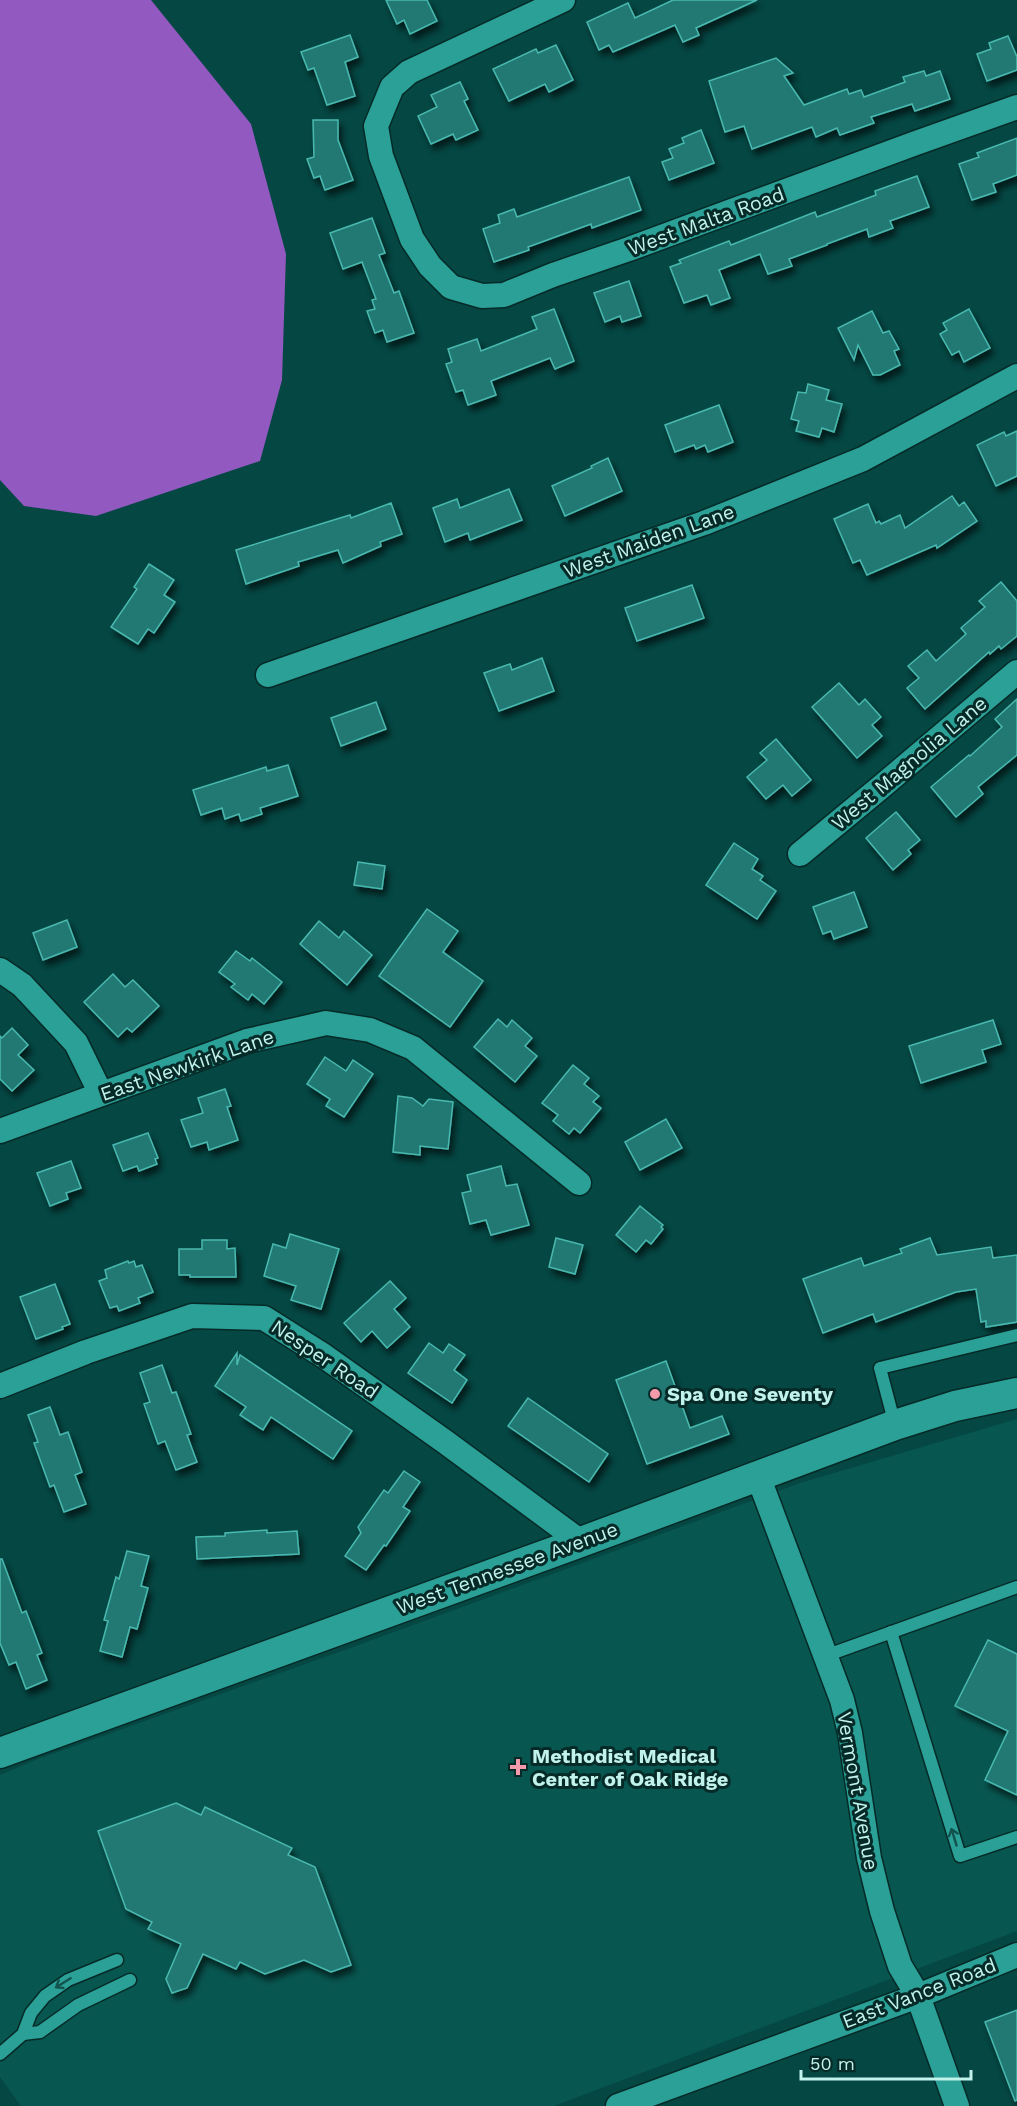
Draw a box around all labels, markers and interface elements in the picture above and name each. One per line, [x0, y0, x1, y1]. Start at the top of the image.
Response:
street label: West Malta Road [625, 182, 787, 260]
street label: West Maiden Lane [560, 499, 738, 583]
street label: West Magnolia Lane [826, 691, 992, 835]
street label: East Newkirk Lane [97, 1024, 277, 1106]
street label: Nesper Road [267, 1314, 383, 1404]
place label: Spa One Seventy [667, 1382, 834, 1406]
marker: Spa One Seventy [648, 1387, 662, 1401]
street label: West Tennessee Avenue [393, 1517, 621, 1619]
street label: Vermont Avenue [832, 1710, 884, 1872]
place label: Methodist Medical Center of Oak Ridge [532, 1744, 728, 1791]
marker: Methodist Medical Center of Oak Ridge [509, 1758, 527, 1776]
one-way arrow [948, 1828, 959, 1847]
street label: East Vance Road [839, 1953, 999, 2033]
one-way arrow [55, 1978, 72, 1990]
scale bar [801, 2043, 970, 2081]
text: 50 m [810, 2053, 855, 2074]

